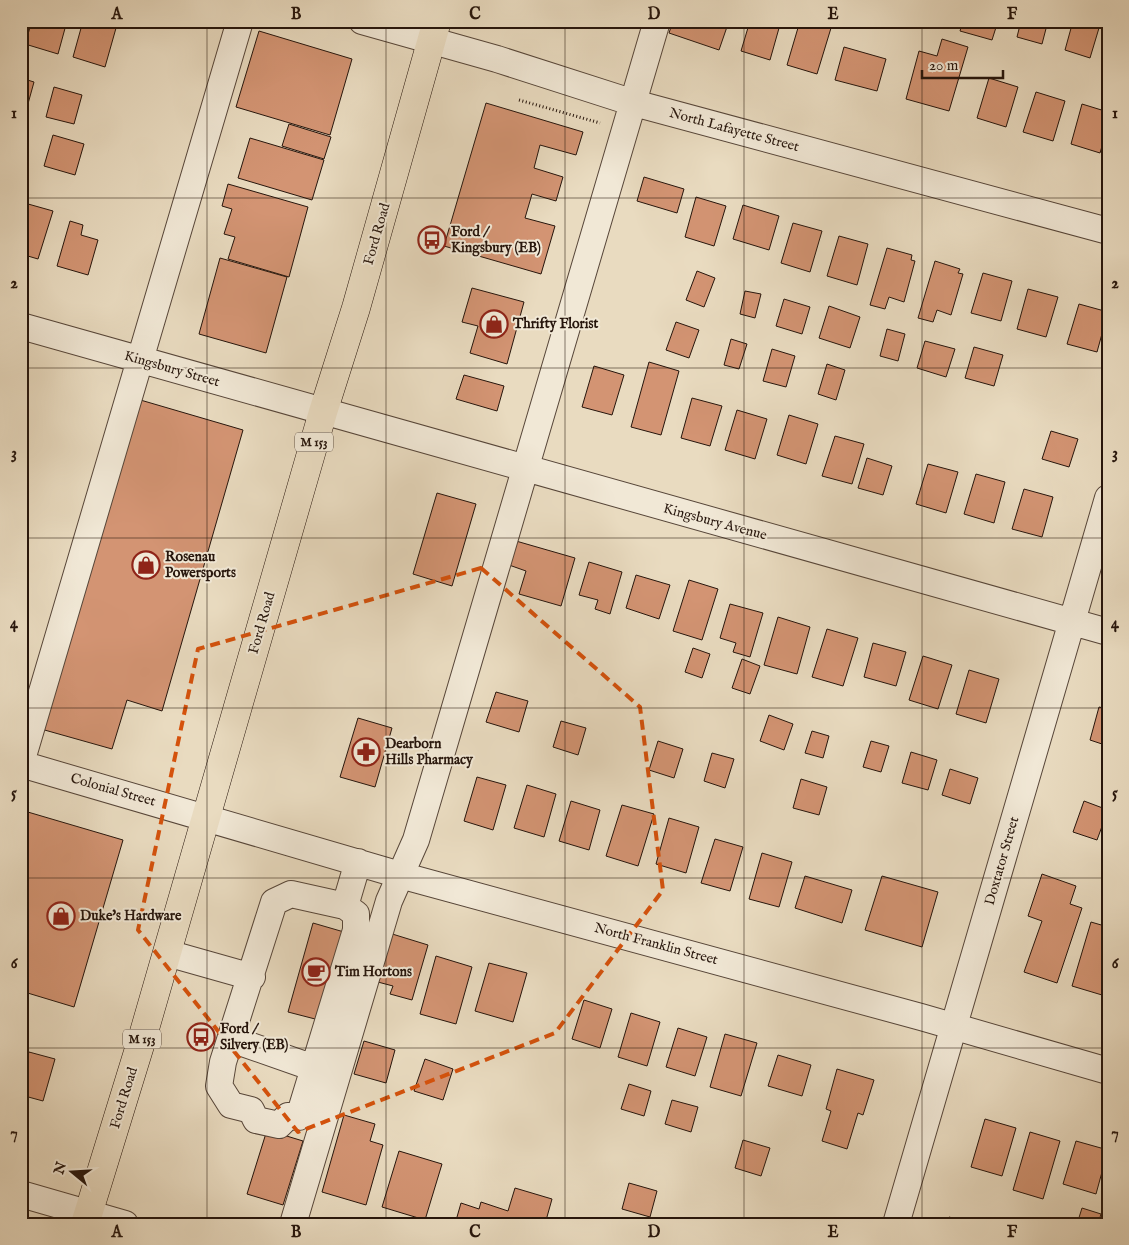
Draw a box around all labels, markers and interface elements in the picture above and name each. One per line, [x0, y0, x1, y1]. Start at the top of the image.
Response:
text: A [111, 5, 124, 25]
text: B [291, 5, 302, 25]
text: C [469, 5, 481, 25]
text: D [648, 5, 661, 25]
text: E [827, 5, 839, 25]
text: F [1007, 5, 1018, 25]
scale bar [922, 48, 1003, 80]
text: 20 m [929, 56, 959, 75]
text: 1 [11, 104, 17, 124]
street label: North Lafayette Street [667, 104, 801, 156]
text: 1 [1112, 104, 1118, 124]
street label: Ford Road [360, 200, 395, 267]
place label: Ford / Kingsbury (EB) [451, 223, 541, 257]
bus stop icon: Ford / Kingsbury (EB) [417, 225, 447, 255]
text: 2 [10, 274, 18, 294]
text: 2 [1111, 274, 1119, 294]
shop icon: Thrifty Florist [479, 309, 509, 339]
place label: Thrifty Florist [512, 315, 598, 333]
street label: Kingsbury Street [122, 347, 222, 391]
road number: M 153 [295, 432, 333, 452]
text: 3 [11, 444, 17, 464]
text: 3 [1112, 444, 1118, 464]
street label: Kingsbury Avenue [661, 500, 769, 545]
place label: Rosenau Powersports [165, 548, 236, 582]
shop icon: Rosenau Powersports [131, 550, 161, 580]
street label: Ford Road [245, 589, 280, 656]
text: 4 [10, 614, 19, 634]
text: 4 [1111, 614, 1120, 634]
place label: Dearborn Hills Pharmacy [385, 735, 474, 769]
pharmacy icon: Dearborn Hills Pharmacy [351, 737, 381, 767]
street label: Colonial Street [68, 769, 158, 811]
text: 5 [11, 784, 17, 804]
text: 5 [1112, 784, 1118, 804]
street label: Doxtator Street [981, 814, 1023, 907]
shop icon: Duke's Hardware [46, 901, 76, 931]
place label: Duke's Hardware [80, 907, 182, 925]
street label: North Franklin Street [592, 919, 720, 969]
text: 6 [11, 954, 19, 974]
text: 6 [1112, 954, 1120, 974]
cafe icon: Tim Hortons [301, 957, 331, 987]
place label: Tim Hortons [334, 963, 412, 981]
place label: Ford / Silvery (EB) [220, 1020, 289, 1054]
bus stop icon: Ford / Silvery (EB) [186, 1022, 216, 1052]
road number: M 153 [123, 1030, 161, 1048]
street label: Ford Road [106, 1064, 142, 1131]
text: 7 [10, 1124, 18, 1144]
text: 7 [1111, 1124, 1119, 1144]
north arrow [48, 1148, 98, 1198]
text: N [50, 1160, 71, 1178]
text: A [111, 1223, 124, 1243]
text: B [291, 1223, 302, 1243]
text: C [469, 1223, 481, 1243]
text: D [648, 1223, 661, 1243]
text: E [827, 1223, 839, 1243]
text: F [1007, 1223, 1018, 1243]

